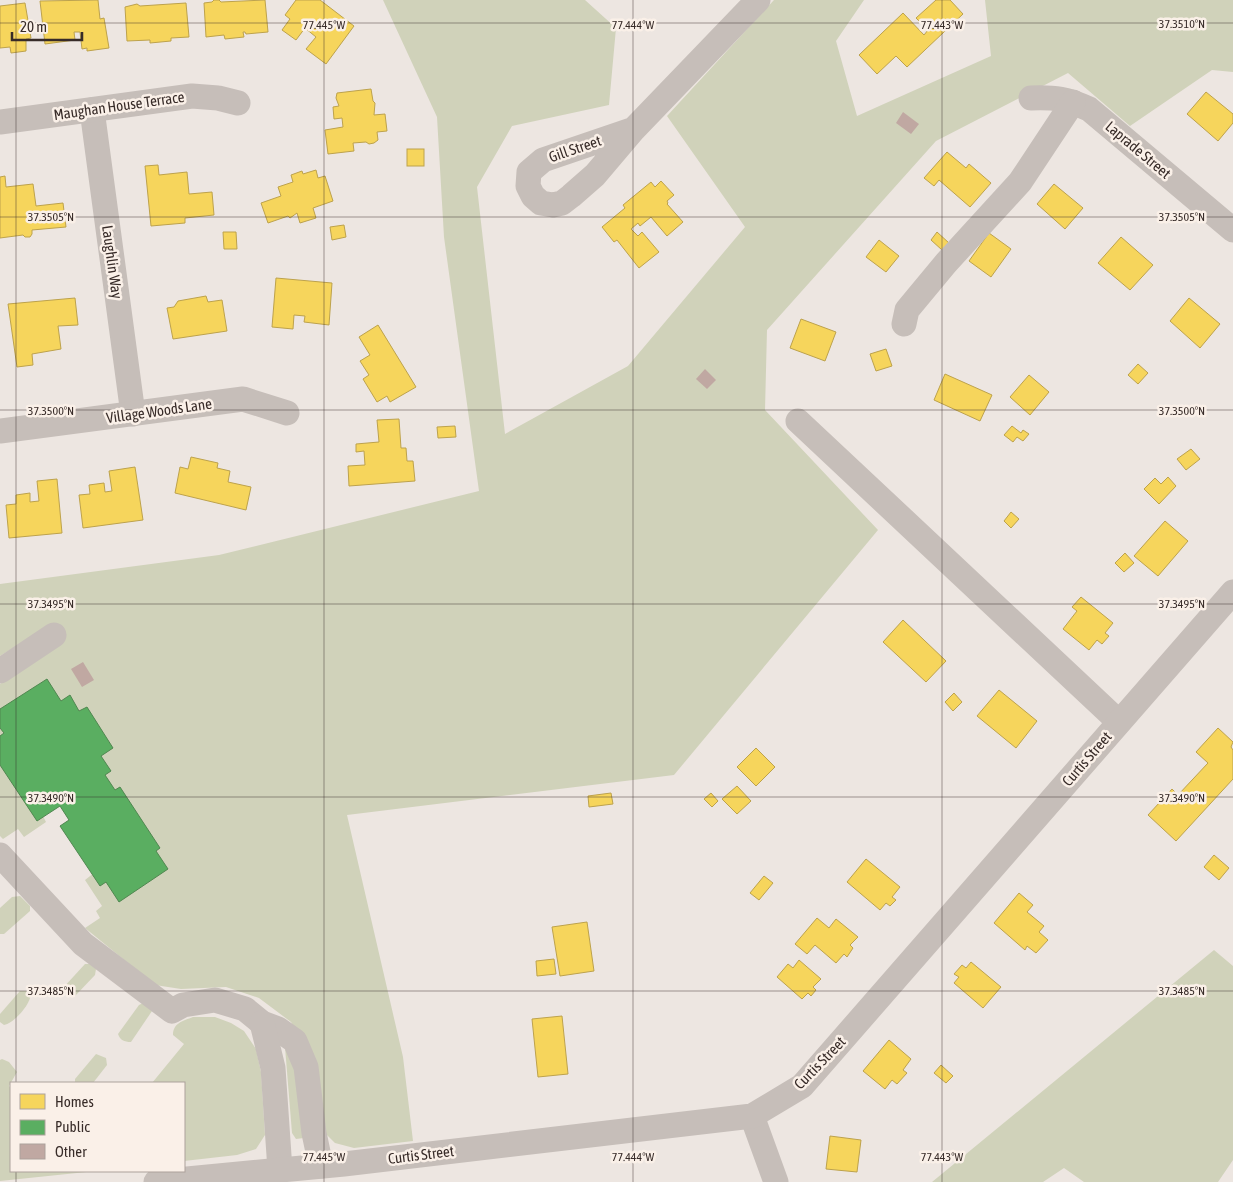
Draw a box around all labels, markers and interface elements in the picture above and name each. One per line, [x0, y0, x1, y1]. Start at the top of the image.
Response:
scale bar [12, 10, 82, 42]
text: 37.3510°N [1159, 17, 1205, 31]
text: 20 m [20, 18, 47, 35]
text: 77.445°W [303, 18, 345, 32]
text: 77.444°W [612, 18, 654, 32]
text: 77.443°W [921, 18, 963, 32]
street label: Maughan House Terrace [52, 88, 186, 123]
street label: Laprade Street [1102, 117, 1174, 182]
street label: Gill Street [546, 132, 603, 165]
text: 37.3505°N [28, 210, 74, 224]
text: 37.3505°N [1159, 210, 1205, 224]
street label: Laughlin Way [99, 224, 126, 300]
street label: Village Woods Lane [105, 395, 213, 426]
text: 37.3500°N [28, 404, 74, 418]
text: 37.3500°N [1159, 404, 1205, 418]
text: 37.3495°N [28, 597, 74, 611]
text: 37.3495°N [1159, 597, 1205, 611]
street label: Curtis Street [1058, 728, 1115, 789]
text: 37.3490°N [28, 791, 74, 805]
text: 37.3490°N [1159, 791, 1205, 805]
text: 37.3485°N [28, 984, 74, 998]
text: 37.3485°N [1159, 984, 1205, 998]
street label: Curtis Street [790, 1033, 849, 1092]
legend [10, 1082, 185, 1172]
text: Homes [55, 1093, 94, 1110]
text: Public [55, 1118, 90, 1135]
street label: Curtis Street [387, 1142, 455, 1167]
text: Other [55, 1143, 87, 1160]
text: 77.445°W [303, 1150, 345, 1164]
text: 77.444°W [612, 1150, 654, 1164]
text: 77.443°W [921, 1150, 963, 1164]

